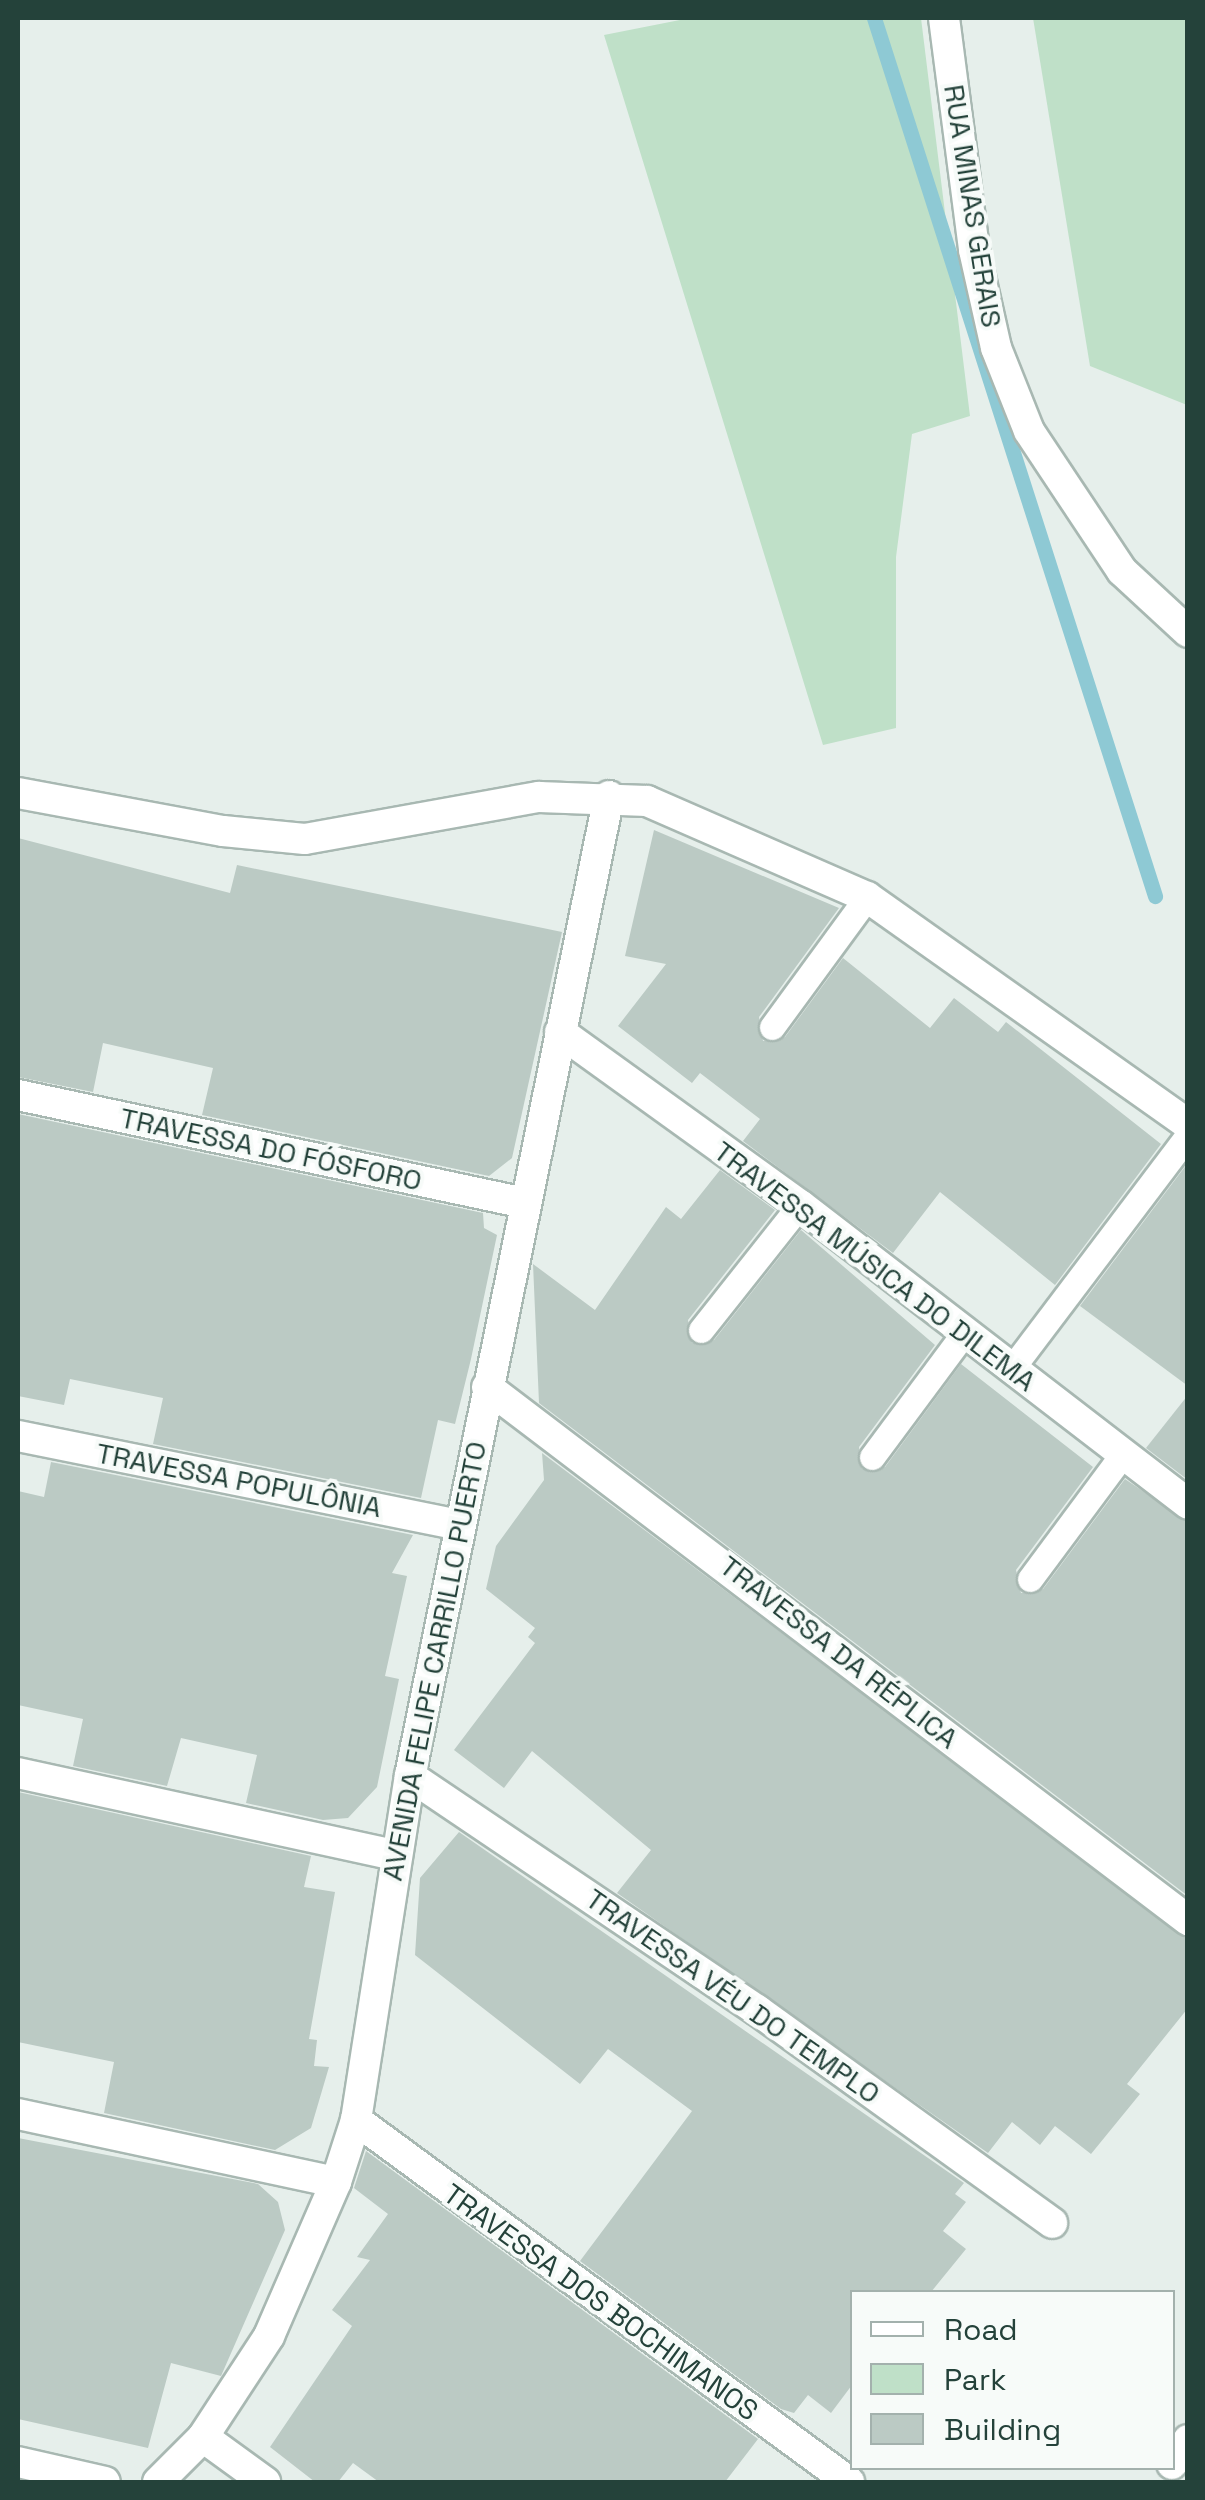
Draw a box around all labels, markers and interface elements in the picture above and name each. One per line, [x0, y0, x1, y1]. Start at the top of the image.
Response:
street label: RUA MINAS GERAIS [937, 82, 1009, 330]
street label: TRAVESSA DO FÓSFORO [117, 1101, 425, 1197]
street label: TRAVESSA MÚSICA DO DILEMA [707, 1134, 1043, 1398]
street label: TRAVESSA POPULÔNIA [93, 1436, 385, 1524]
street label: AVENIDA FELIPE CARRILLO PUERTO [375, 1438, 493, 1884]
street label: TRAVESSA DA RÉPLICA [713, 1548, 965, 1756]
street label: TRAVESSA VÉU DO TEMPLO [579, 1881, 887, 2111]
street label: TRAVESSA DOS BOCHIMANOS [437, 2176, 765, 2428]
legend [850, 2290, 1175, 2470]
text: Road [944, 2310, 1018, 2349]
text: Park [944, 2360, 1006, 2399]
text: Building [944, 2410, 1061, 2449]

